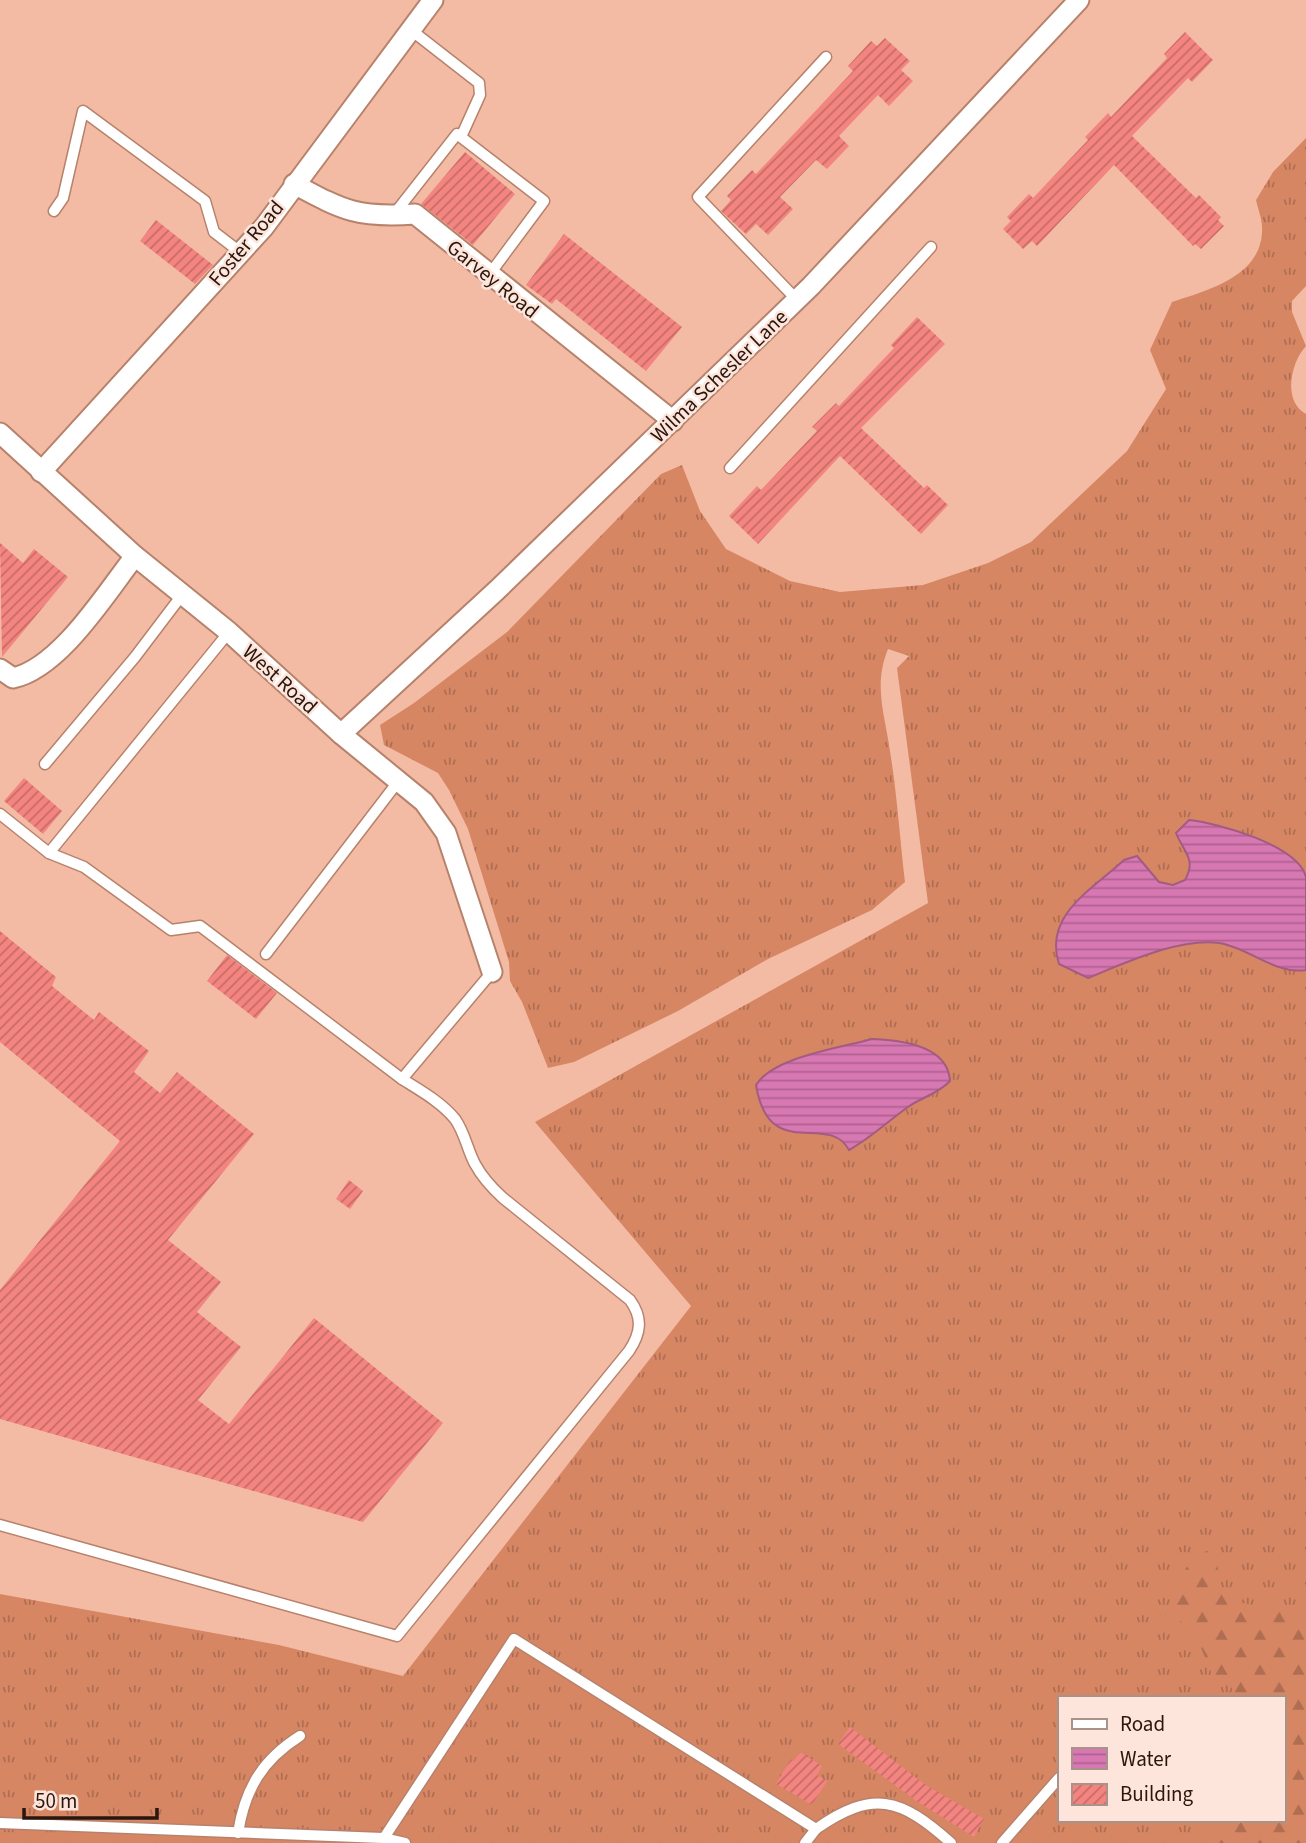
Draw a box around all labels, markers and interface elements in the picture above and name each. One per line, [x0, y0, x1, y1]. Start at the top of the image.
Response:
street label: Foster Road [201, 194, 291, 292]
street label: Garvey Road [441, 233, 545, 325]
street label: Wilma Schesler Lane [644, 302, 794, 450]
street label: West Road [236, 637, 324, 721]
legend [1058, 1696, 1285, 1822]
text: Road [1120, 1709, 1165, 1739]
text: Water [1120, 1744, 1172, 1774]
scale bar [24, 1776, 158, 1820]
text: Building [1120, 1779, 1194, 1809]
text: 50 m [35, 1786, 77, 1816]

